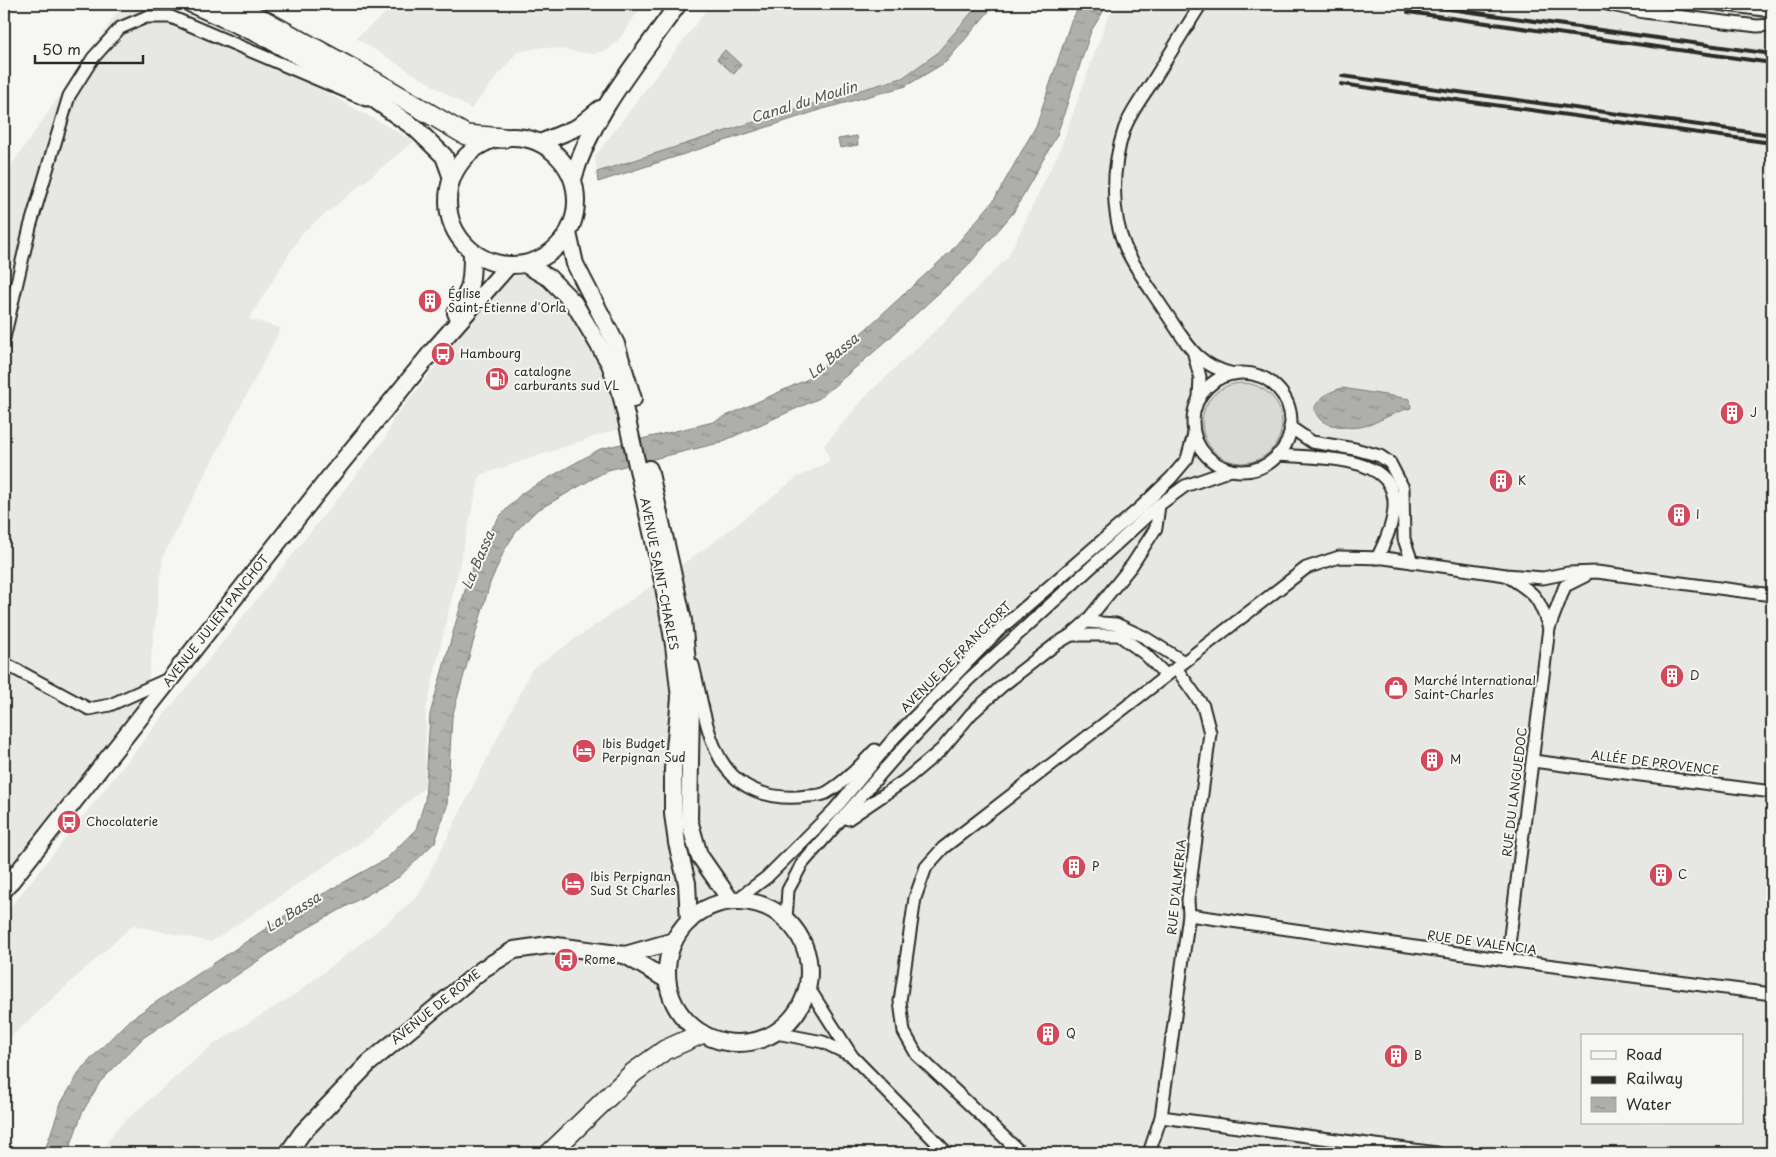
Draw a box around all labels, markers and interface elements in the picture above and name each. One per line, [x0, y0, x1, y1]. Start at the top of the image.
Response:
scale bar [35, 32, 142, 64]
text: 50 m [42, 37, 81, 60]
water label: Canal du Moulin [748, 75, 860, 128]
place label: Église Saint-Étienne d'Orla [448, 284, 567, 316]
building icon: Église Saint-Étienne d'Orla [417, 288, 443, 314]
water label: La Bassa [802, 327, 864, 383]
bus stop icon: Hambourg [430, 341, 456, 367]
place label: Hambourg [460, 344, 521, 362]
place label: catalogne carburants sud VL [514, 362, 619, 394]
fuel station icon: catalogne carburants sud VL [484, 366, 510, 392]
building icon: J [1719, 400, 1745, 426]
place label: J [1750, 403, 1757, 421]
building icon: K [1488, 468, 1514, 494]
place label: K [1518, 471, 1526, 489]
street label: AVENUE SAINT-CHARLES [636, 496, 684, 652]
building icon: I [1666, 502, 1692, 528]
place label: I [1696, 505, 1700, 523]
water label: La Bassa [456, 526, 500, 592]
street label: AVENUE JULIEN PANCHOT [158, 550, 273, 690]
street label: AVENUE DE FRANCFORT [896, 596, 1015, 716]
building icon: D [1659, 663, 1685, 689]
place label: D [1690, 666, 1700, 684]
place label: Marché International Saint-Charles [1414, 671, 1536, 703]
shop icon: Marché International Saint-Charles [1383, 675, 1409, 701]
street label: RUE DU LANGUEDOC [1497, 726, 1531, 858]
place label: Ibis Budget Perpignan Sud [602, 734, 686, 766]
hotel icon: Ibis Budget Perpignan Sud [571, 738, 597, 764]
street label: ALLÉE DE PROVENCE [1590, 745, 1720, 779]
building icon: M [1419, 747, 1445, 773]
place label: M [1450, 750, 1461, 768]
bus stop icon: Chocolaterie [56, 809, 82, 835]
place label: Chocolaterie [86, 812, 158, 830]
street label: RUE D'ALMERIA [1162, 838, 1190, 936]
building icon: P [1061, 854, 1087, 880]
place label: P [1092, 857, 1099, 875]
building icon: C [1648, 862, 1674, 888]
place label: C [1678, 865, 1687, 883]
place label: Ibis Perpignan Sud St Charles [590, 867, 676, 899]
hotel icon: Ibis Perpignan Sud St Charles [560, 871, 586, 897]
water label: La Bassa [261, 886, 325, 937]
street label: RUE DE VALENCIA [1426, 925, 1538, 959]
bus stop icon: Rome [553, 947, 579, 973]
place label: Rome [584, 950, 616, 968]
street label: AVENUE DE ROME [387, 964, 484, 1048]
building icon: Q [1035, 1021, 1061, 1047]
place label: Q [1066, 1024, 1076, 1042]
legend [1581, 1034, 1744, 1124]
text: Road [1626, 1042, 1662, 1065]
building icon: B [1383, 1043, 1409, 1069]
place label: B [1414, 1046, 1422, 1064]
text: Railway [1626, 1066, 1683, 1089]
text: Water [1626, 1092, 1671, 1115]

